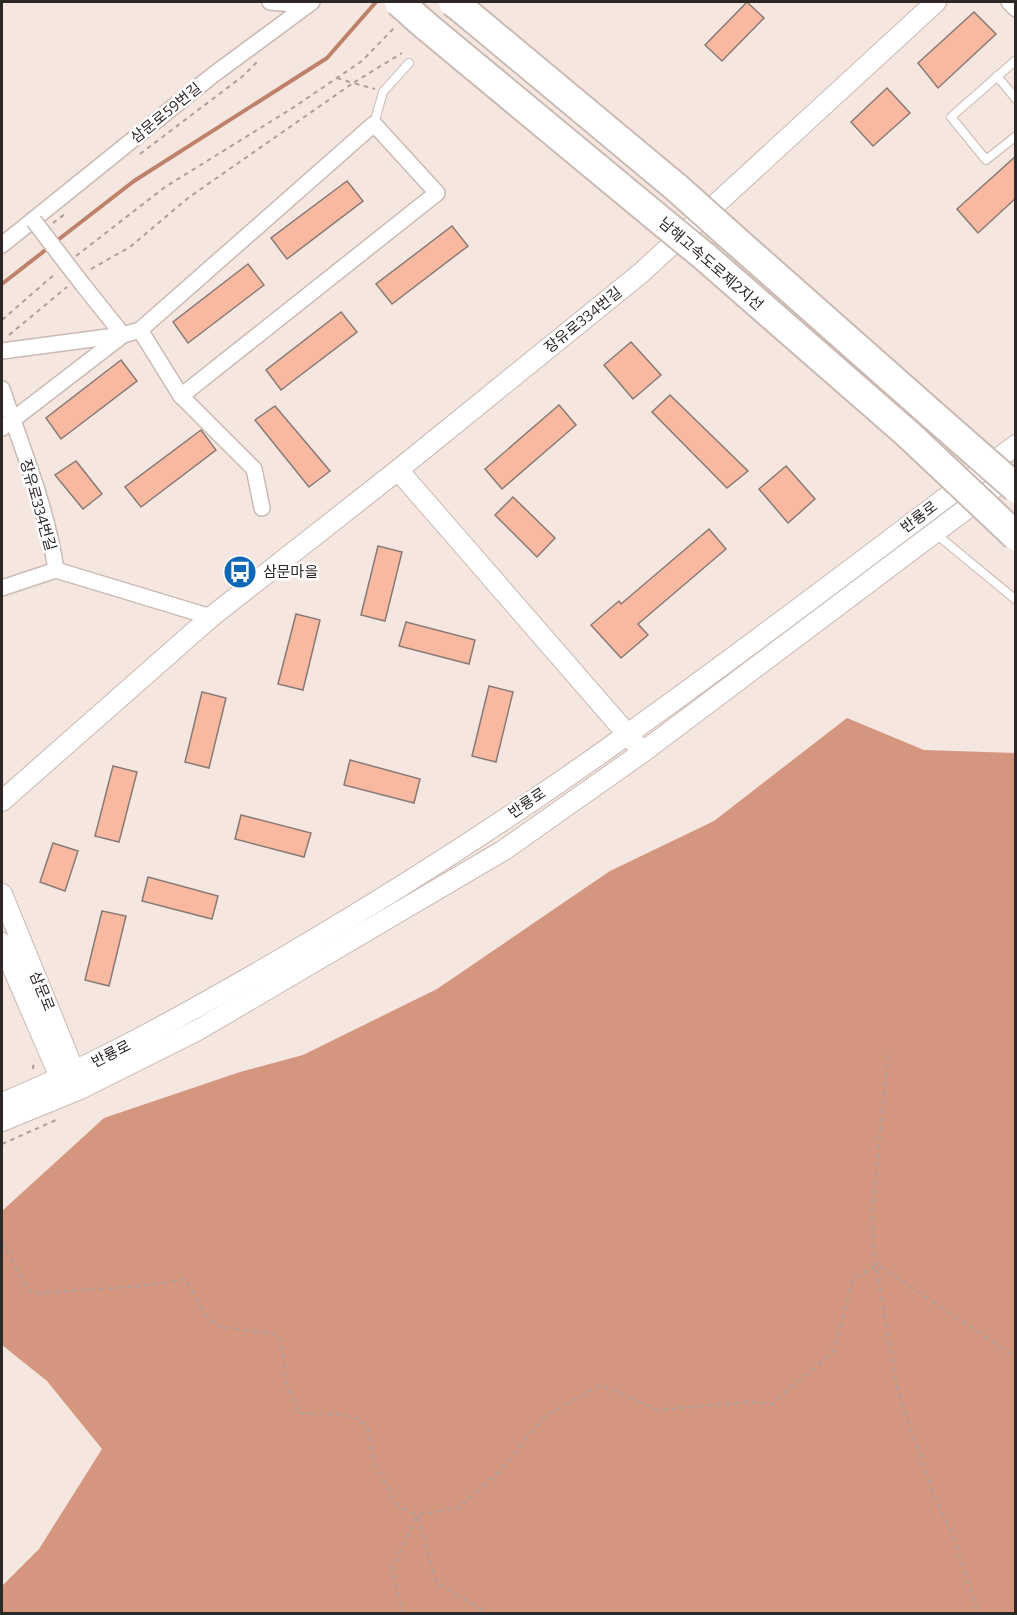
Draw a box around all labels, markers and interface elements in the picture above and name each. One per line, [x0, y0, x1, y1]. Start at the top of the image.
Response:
street label: 삼문로59번길 [127, 79, 205, 147]
street label: 남해고속도로제2지선 [655, 214, 767, 314]
street label: 장유로334번길 [541, 283, 625, 357]
street label: 장유로334번길 [16, 457, 60, 553]
street label: 반룡로 [897, 497, 941, 537]
bus stop icon: 삼문마을 [222, 554, 258, 590]
place label: 삼문마을 [263, 563, 318, 581]
street label: 반룡로 [505, 784, 549, 822]
street label: 삼문로 [26, 968, 58, 1014]
street label: 반룡로 [88, 1037, 134, 1071]

